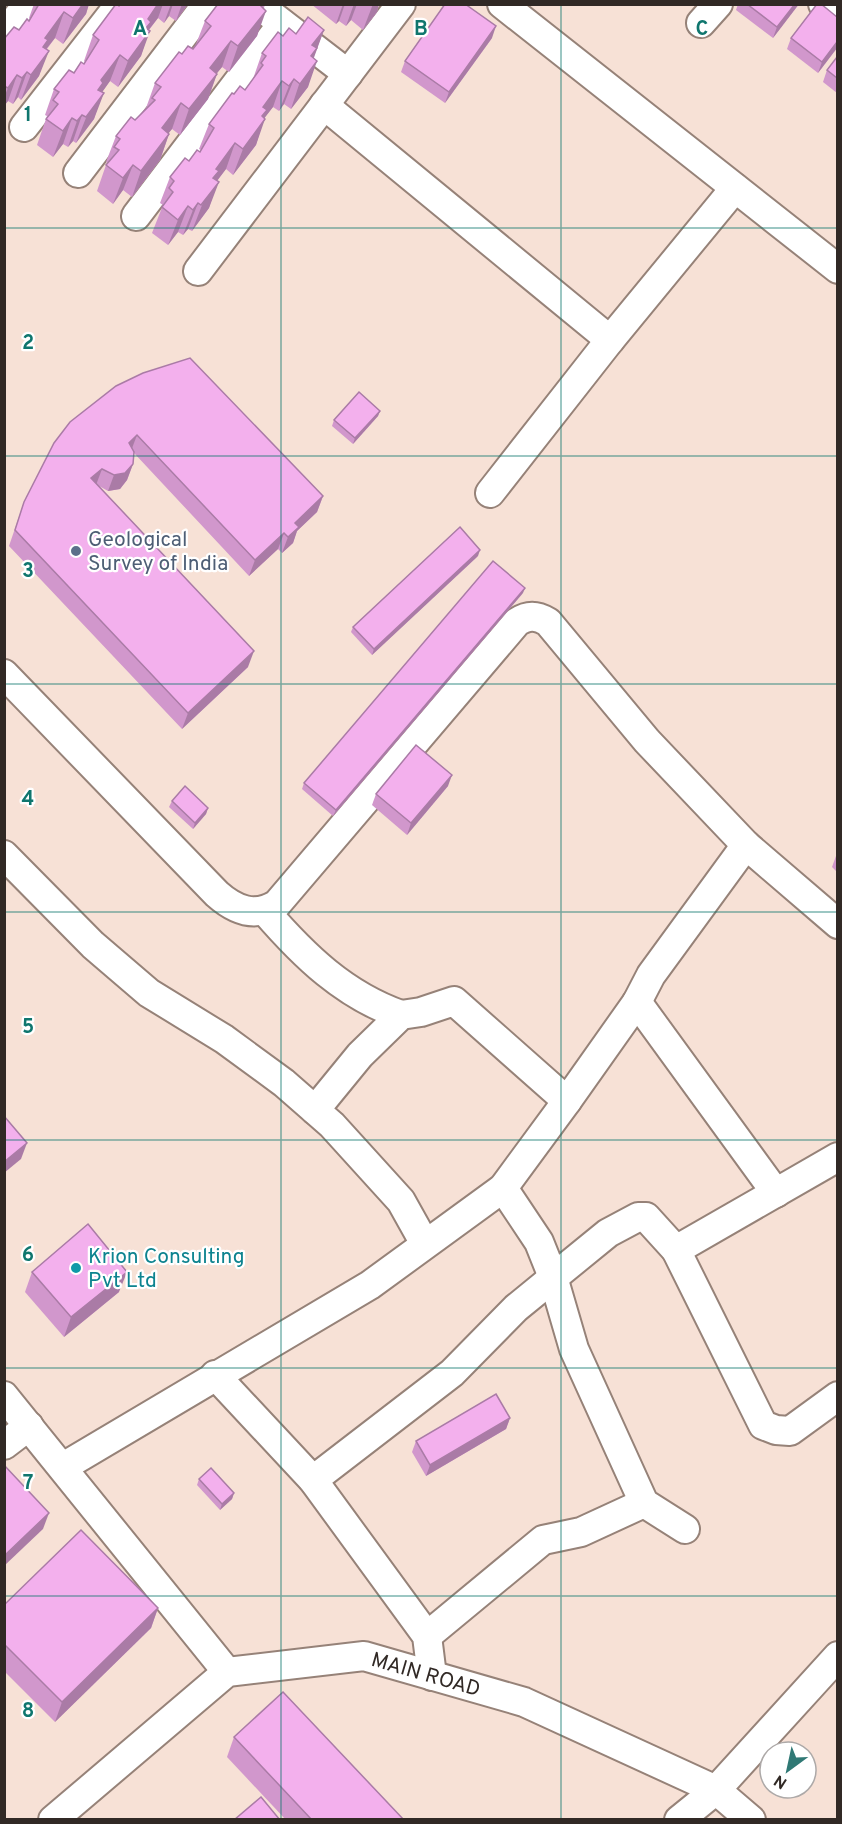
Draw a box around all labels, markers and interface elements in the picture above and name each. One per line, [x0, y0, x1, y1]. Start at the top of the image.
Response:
text: A [133, 17, 147, 43]
text: B [414, 17, 428, 43]
text: C [696, 17, 708, 43]
text: 1 [24, 103, 32, 129]
text: 2 [22, 331, 34, 357]
place label: Geological Survey of India [88, 527, 228, 578]
marker: Geological Survey of India [69, 544, 83, 558]
text: 3 [22, 559, 34, 585]
text: 4 [22, 787, 34, 813]
text: 5 [22, 1015, 34, 1041]
text: 6 [22, 1243, 34, 1269]
place label: Krion Consulting Pvt Ltd [88, 1244, 245, 1295]
marker: Krion Consulting Pvt Ltd [69, 1261, 83, 1275]
text: 7 [23, 1471, 33, 1497]
street label: MAIN ROAD [368, 1647, 483, 1704]
text: 8 [22, 1699, 34, 1725]
north arrow [758, 1740, 818, 1800]
text: N [771, 1769, 791, 1792]

